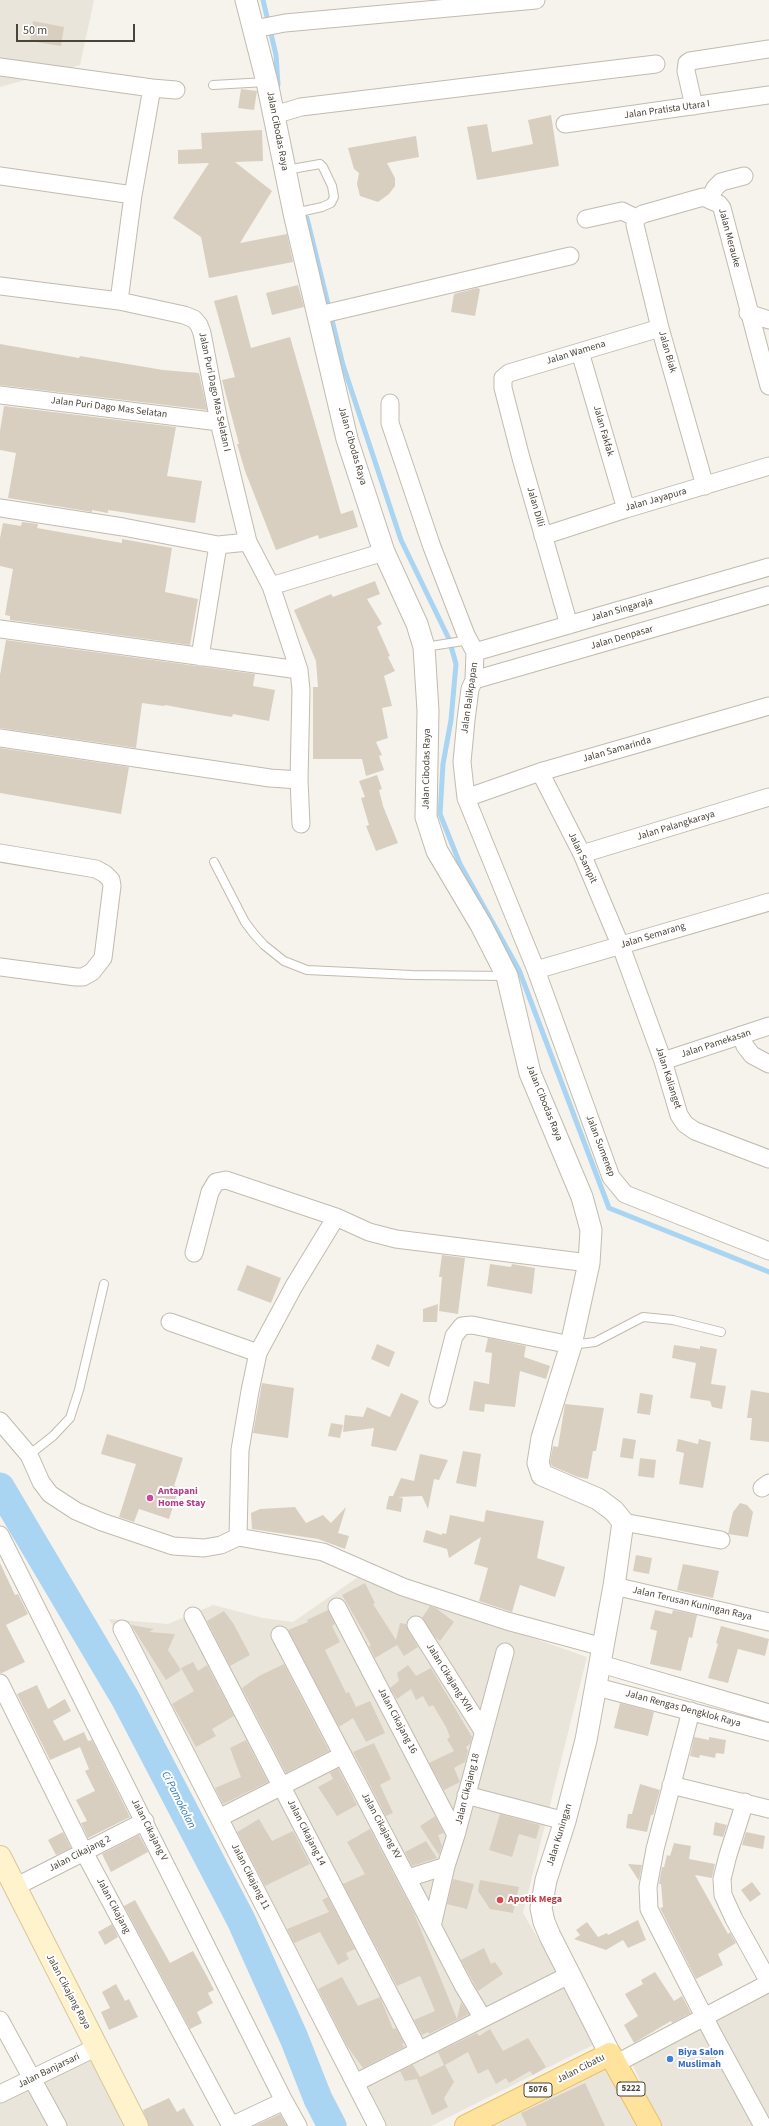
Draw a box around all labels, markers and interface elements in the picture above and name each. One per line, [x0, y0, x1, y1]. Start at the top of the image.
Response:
scale bar [18, 16, 137, 42]
text: 50 m [23, 22, 47, 39]
street label: Jalan Cibodas Raya [263, 90, 291, 172]
street label: Jalan Pratista Utara I [623, 98, 711, 122]
street label: Jalan Merauke [715, 207, 743, 269]
street label: Jalan Biak [655, 330, 679, 374]
street label: Jalan Puri Dago Mas Selatan I [195, 331, 233, 453]
street label: Jalan Wamena [545, 338, 607, 368]
street label: Jalan Puri Dago Mas Selatan [50, 395, 168, 421]
street label: Jalan Fakfak [590, 404, 616, 458]
street label: Jalan Cibodas Raya [335, 405, 369, 487]
street label: Jalan Jayapura [624, 485, 688, 515]
street label: Jalan Dilli [524, 486, 546, 528]
street label: Jalan Singaraja [590, 595, 654, 625]
street label: Jalan Denpasar [589, 623, 655, 653]
street label: Jalan Balikpapan [459, 661, 481, 735]
street label: Jalan Cibodas Raya [420, 728, 434, 810]
street label: Jalan Samarinda [581, 735, 653, 765]
street label: Jalan Palangkaraya [636, 808, 716, 844]
street label: Jalan Sampit [565, 831, 599, 885]
street label: Jalan Semarang [619, 920, 687, 952]
street label: Jalan Pamekasan [679, 1027, 753, 1061]
street label: Jalan Kalianget [652, 1046, 684, 1110]
street label: Jalan Cibodas Raya [523, 1063, 565, 1143]
street label: Jalan Sumenep [583, 1114, 617, 1178]
place label: Antapani Home Stay [158, 1486, 205, 1510]
marker: Antapani Home Stay [145, 1493, 155, 1503]
street label: Jalan Terusan Kuningan Raya [631, 1584, 753, 1624]
street label: Jalan Cikajang XVII [423, 1642, 475, 1714]
street label: Jalan Cikajang 16 [375, 1686, 419, 1756]
street label: Jalan Rengas Dengklok Raya [624, 1688, 742, 1730]
street label: Jalan Cikajang 18 [453, 1752, 483, 1826]
water label: Ci Pamokolan [158, 1769, 198, 1831]
street label: Jalan Cikajang XV [359, 1791, 403, 1861]
street label: Jalan Cikajang V [128, 1797, 170, 1863]
street label: Jalan Cikajang 14 [284, 1798, 328, 1868]
street label: Jalan Kuningan [545, 1802, 575, 1868]
street label: Jalan Cikajang 2 [47, 1833, 113, 1875]
street label: Jalan Cikajang 11 [228, 1842, 272, 1912]
street label: Jalan Cikajang [93, 1876, 133, 1936]
place label: Apotik Mega [508, 1894, 562, 1906]
marker: Apotik Mega [495, 1895, 505, 1905]
street label: Jalan Cikajang Raya [43, 1952, 93, 2032]
place label: Biya Salon Muslimah [678, 2047, 724, 2070]
street label: Jalan Banjarsari [16, 2051, 82, 2091]
street label: Jalan Cibatu [555, 2052, 607, 2086]
marker: Biya Salon Muslimah [665, 2054, 675, 2064]
road number: 5222 [617, 2082, 645, 2096]
road number: 5076 [524, 2083, 552, 2097]

